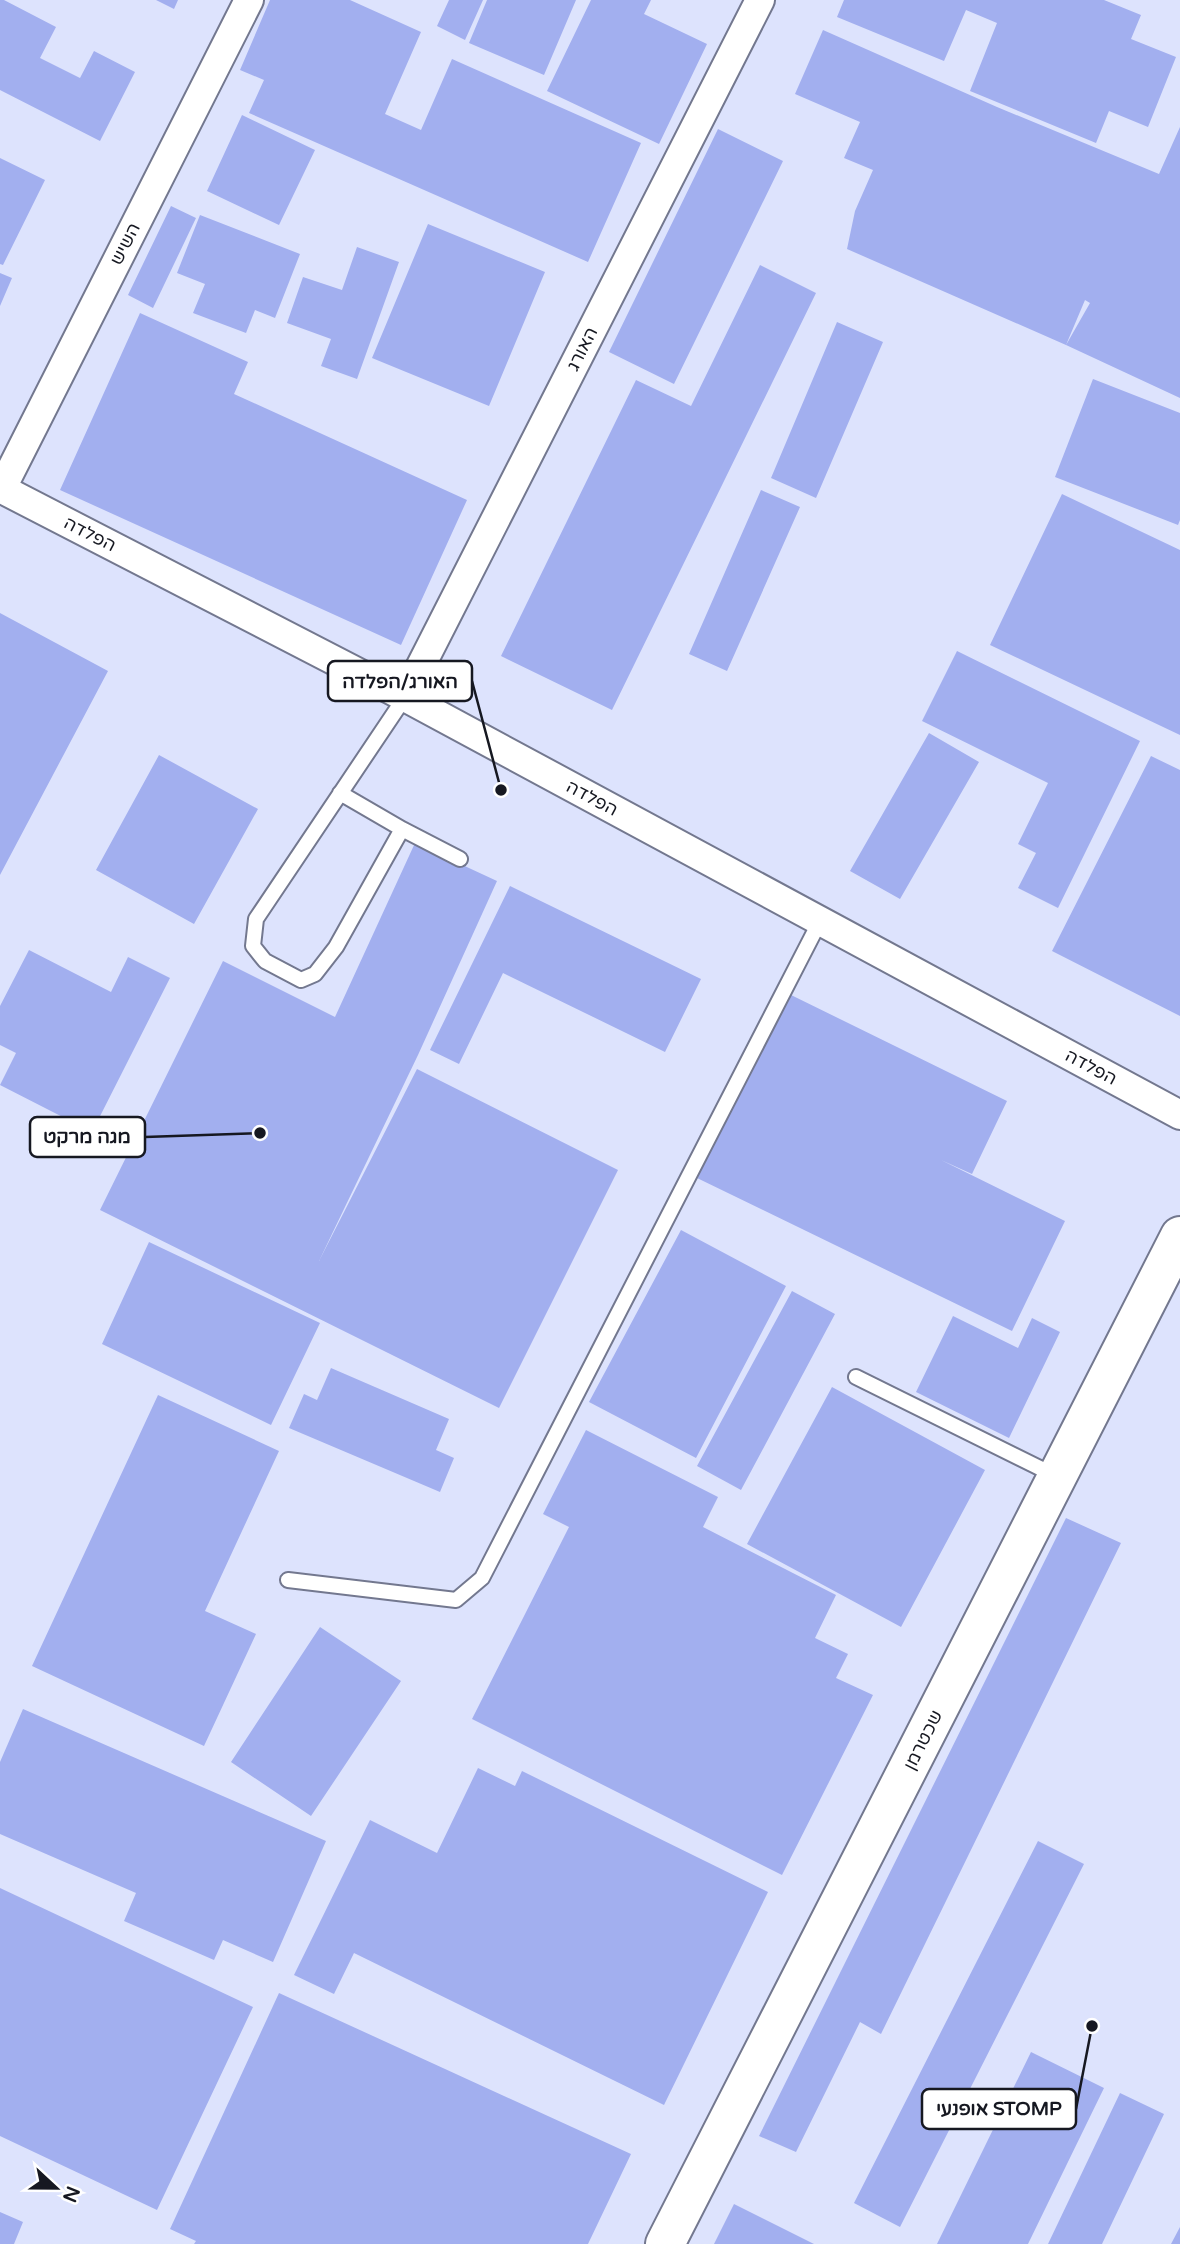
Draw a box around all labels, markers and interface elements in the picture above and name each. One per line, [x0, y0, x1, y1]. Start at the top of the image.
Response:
street label: השיש [105, 219, 145, 269]
street label: האורג [562, 324, 602, 374]
street label: הפלדה [60, 512, 120, 556]
callout: האורג/הפלדה [328, 661, 472, 701]
text: האורג/הפלדה [342, 671, 458, 693]
street label: הפלדה [562, 775, 622, 821]
street label: הפלדה [1061, 1044, 1121, 1090]
callout: מגה מרקט [30, 1117, 145, 1157]
text: מגה מרקט [43, 1126, 131, 1148]
street label: שכטרמן [899, 1706, 947, 1774]
callout: אופנעי STOMP [922, 2089, 1076, 2129]
text: אופנעי STOMP [936, 2098, 1062, 2120]
north arrow [21, 2153, 91, 2223]
text: N [58, 2183, 84, 2205]

